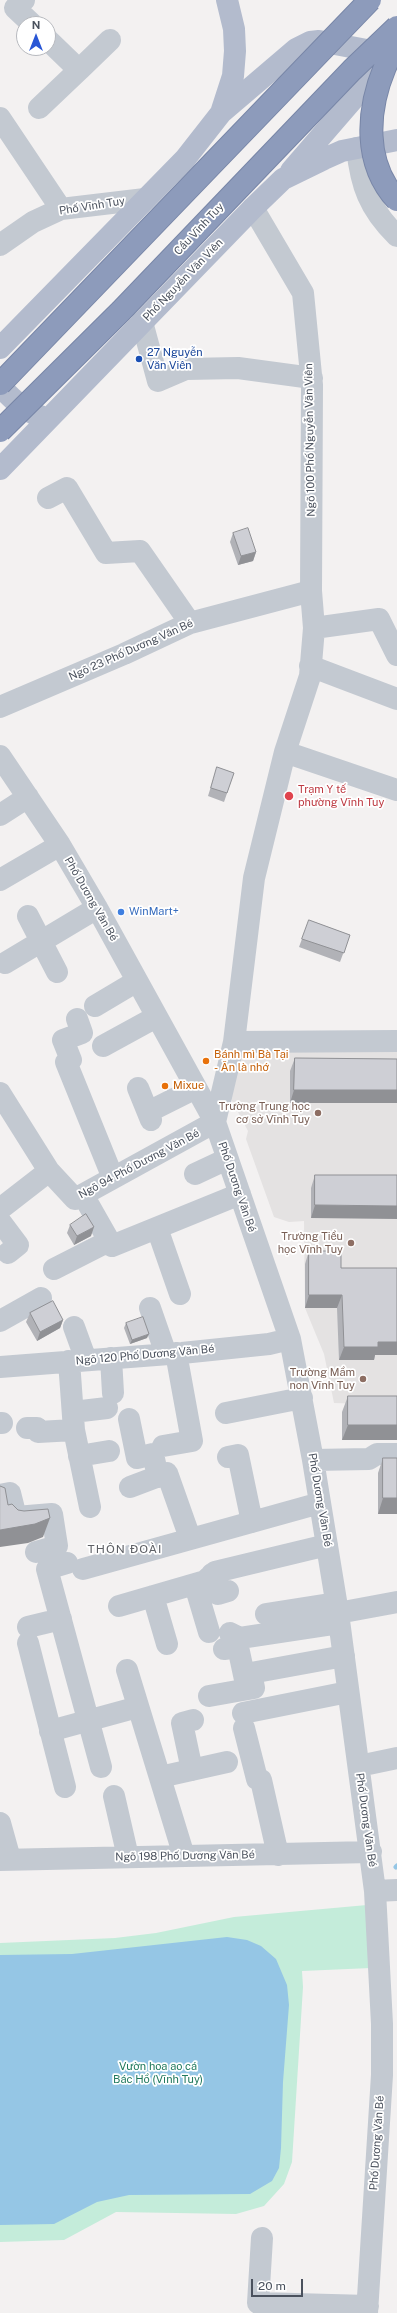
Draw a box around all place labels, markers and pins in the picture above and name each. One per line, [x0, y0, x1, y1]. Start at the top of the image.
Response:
place label: 27 Nguyễn Văn Viên [147, 346, 202, 372]
marker: 27 Nguyễn Văn Viên [134, 354, 144, 364]
place label: Trạm Y tế phường Vĩnh Tuy [298, 783, 384, 809]
marker: Trạm Y tế phường Vĩnh Tuy [283, 790, 295, 802]
place label: WinMart+ [129, 905, 179, 919]
marker: WinMart+ [116, 907, 126, 917]
place label: Bánh mì Bà Tại - Ăn là nhớ [214, 1048, 288, 1074]
marker: Bánh mì Bà Tại - Ăn là nhớ [201, 1056, 211, 1066]
place label: Mixue [173, 1079, 204, 1093]
marker: Mixue [160, 1081, 170, 1091]
place label: Trường Trung học cơ sở Vĩnh Tuy [219, 1100, 310, 1126]
marker: Trường Trung học cơ sở Vĩnh Tuy [313, 1108, 323, 1118]
place label: Trường Tiểu học Vĩnh Tuy [278, 1230, 343, 1256]
marker: Trường Tiểu học Vĩnh Tuy [346, 1238, 356, 1248]
place label: Trường Mầm non Vĩnh Tuy [289, 1366, 355, 1392]
marker: Trường Mầm non Vĩnh Tuy [358, 1374, 368, 1384]

